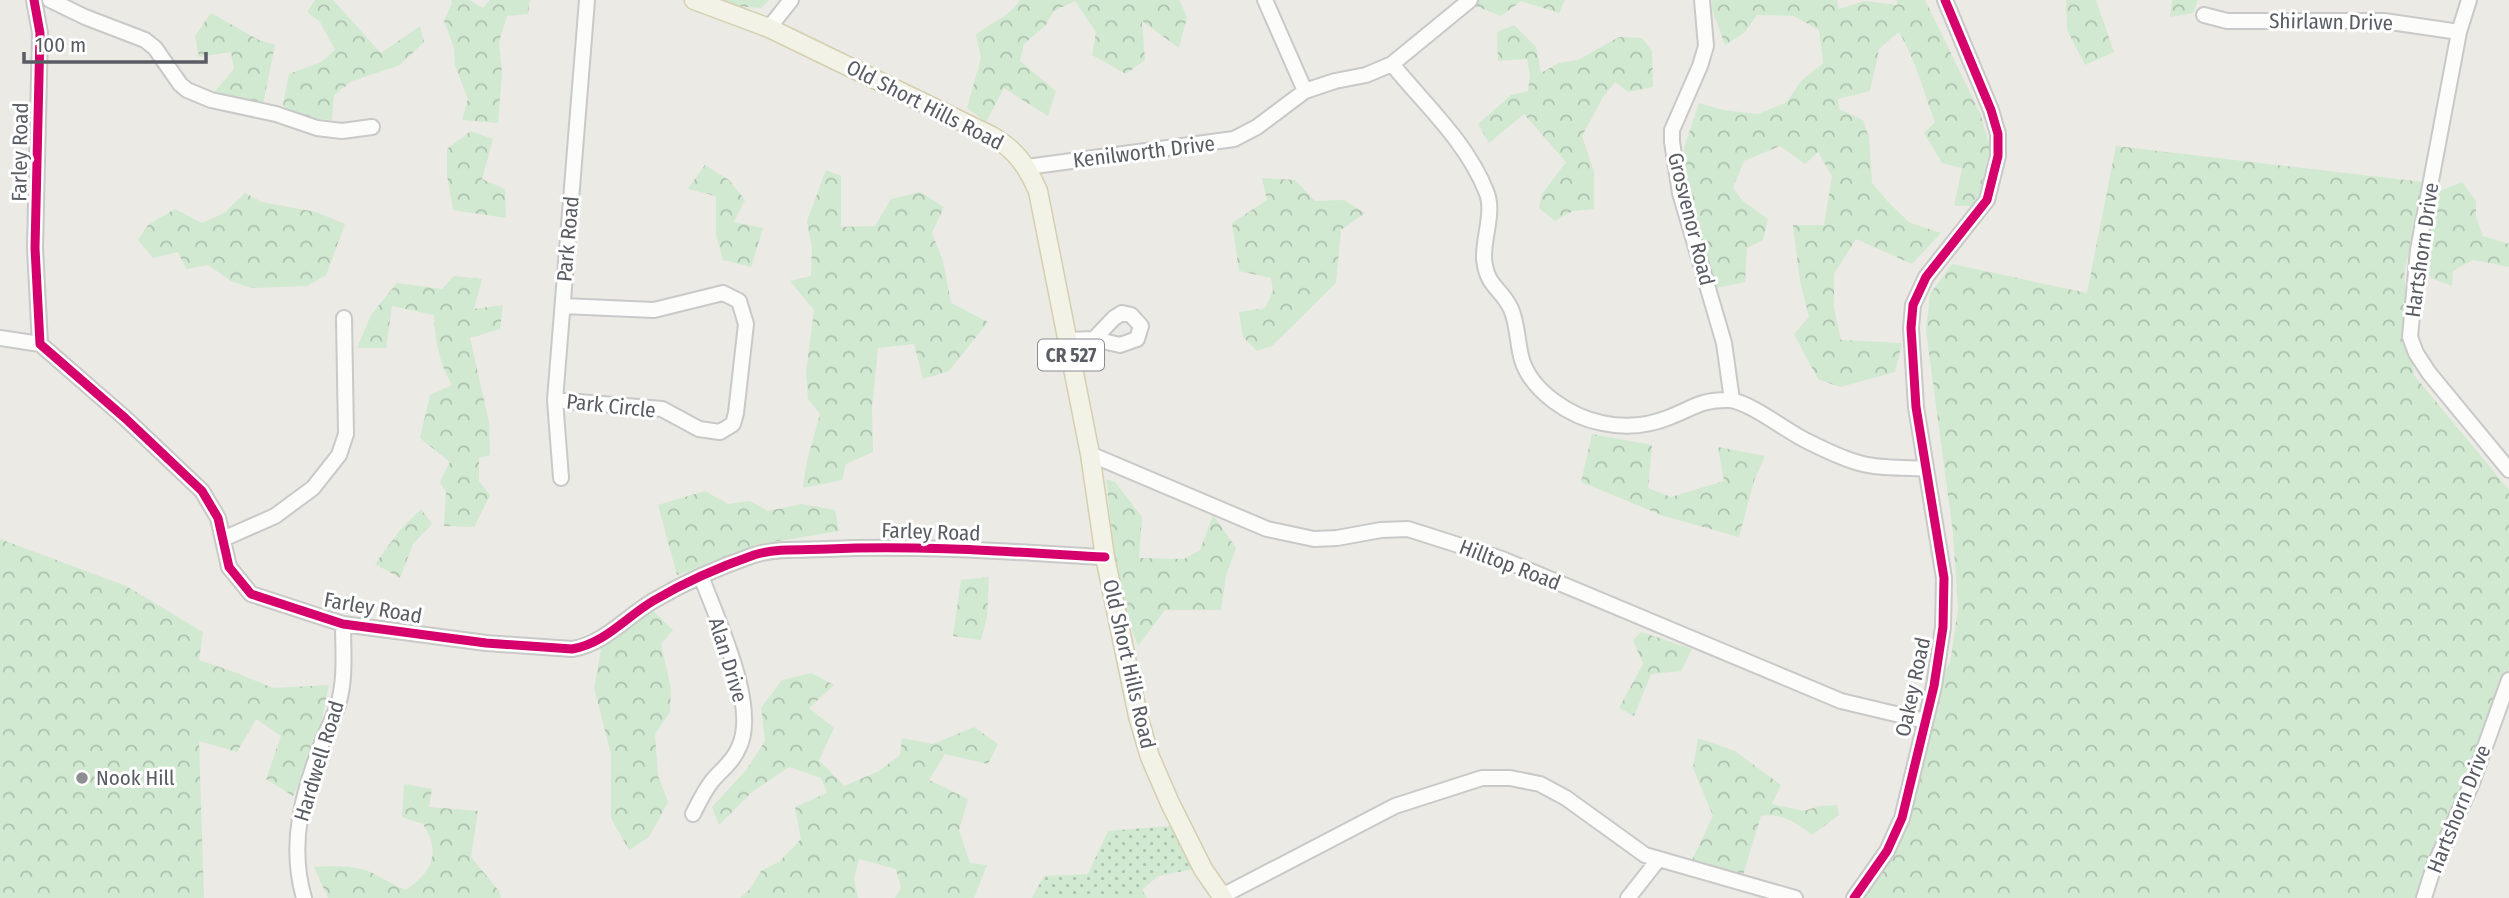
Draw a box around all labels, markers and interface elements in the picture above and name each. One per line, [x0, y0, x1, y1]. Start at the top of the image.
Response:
street label: Shirlawn Drive [2269, 8, 2393, 36]
scale bar [24, 21, 206, 65]
text: 100 m [35, 32, 86, 58]
street label: Old Short Hills Road [842, 54, 1008, 156]
street label: Farley Road [6, 102, 34, 202]
street label: Kenilworth Drive [1072, 130, 1216, 174]
street label: Grosvenor Road [1662, 150, 1720, 288]
street label: Hartshorn Drive [2400, 181, 2444, 319]
street label: Park Road [551, 195, 585, 283]
road number: CR 527 [1038, 340, 1104, 370]
street label: Park Circle [565, 388, 657, 424]
street label: Farley Road [881, 517, 981, 547]
street label: Hilltop Road [1456, 534, 1564, 596]
street label: Old Short Hills Road [1097, 577, 1161, 751]
street label: Farley Road [322, 587, 424, 629]
street label: Alan Drive [703, 614, 753, 706]
street label: Oakey Road [1890, 635, 1936, 739]
street label: Hardwell Road [288, 698, 350, 824]
street label: Hartshorn Drive [2421, 741, 2497, 877]
place label: Nook Hill [96, 765, 175, 791]
marker: Nook Hill [74, 770, 90, 786]

